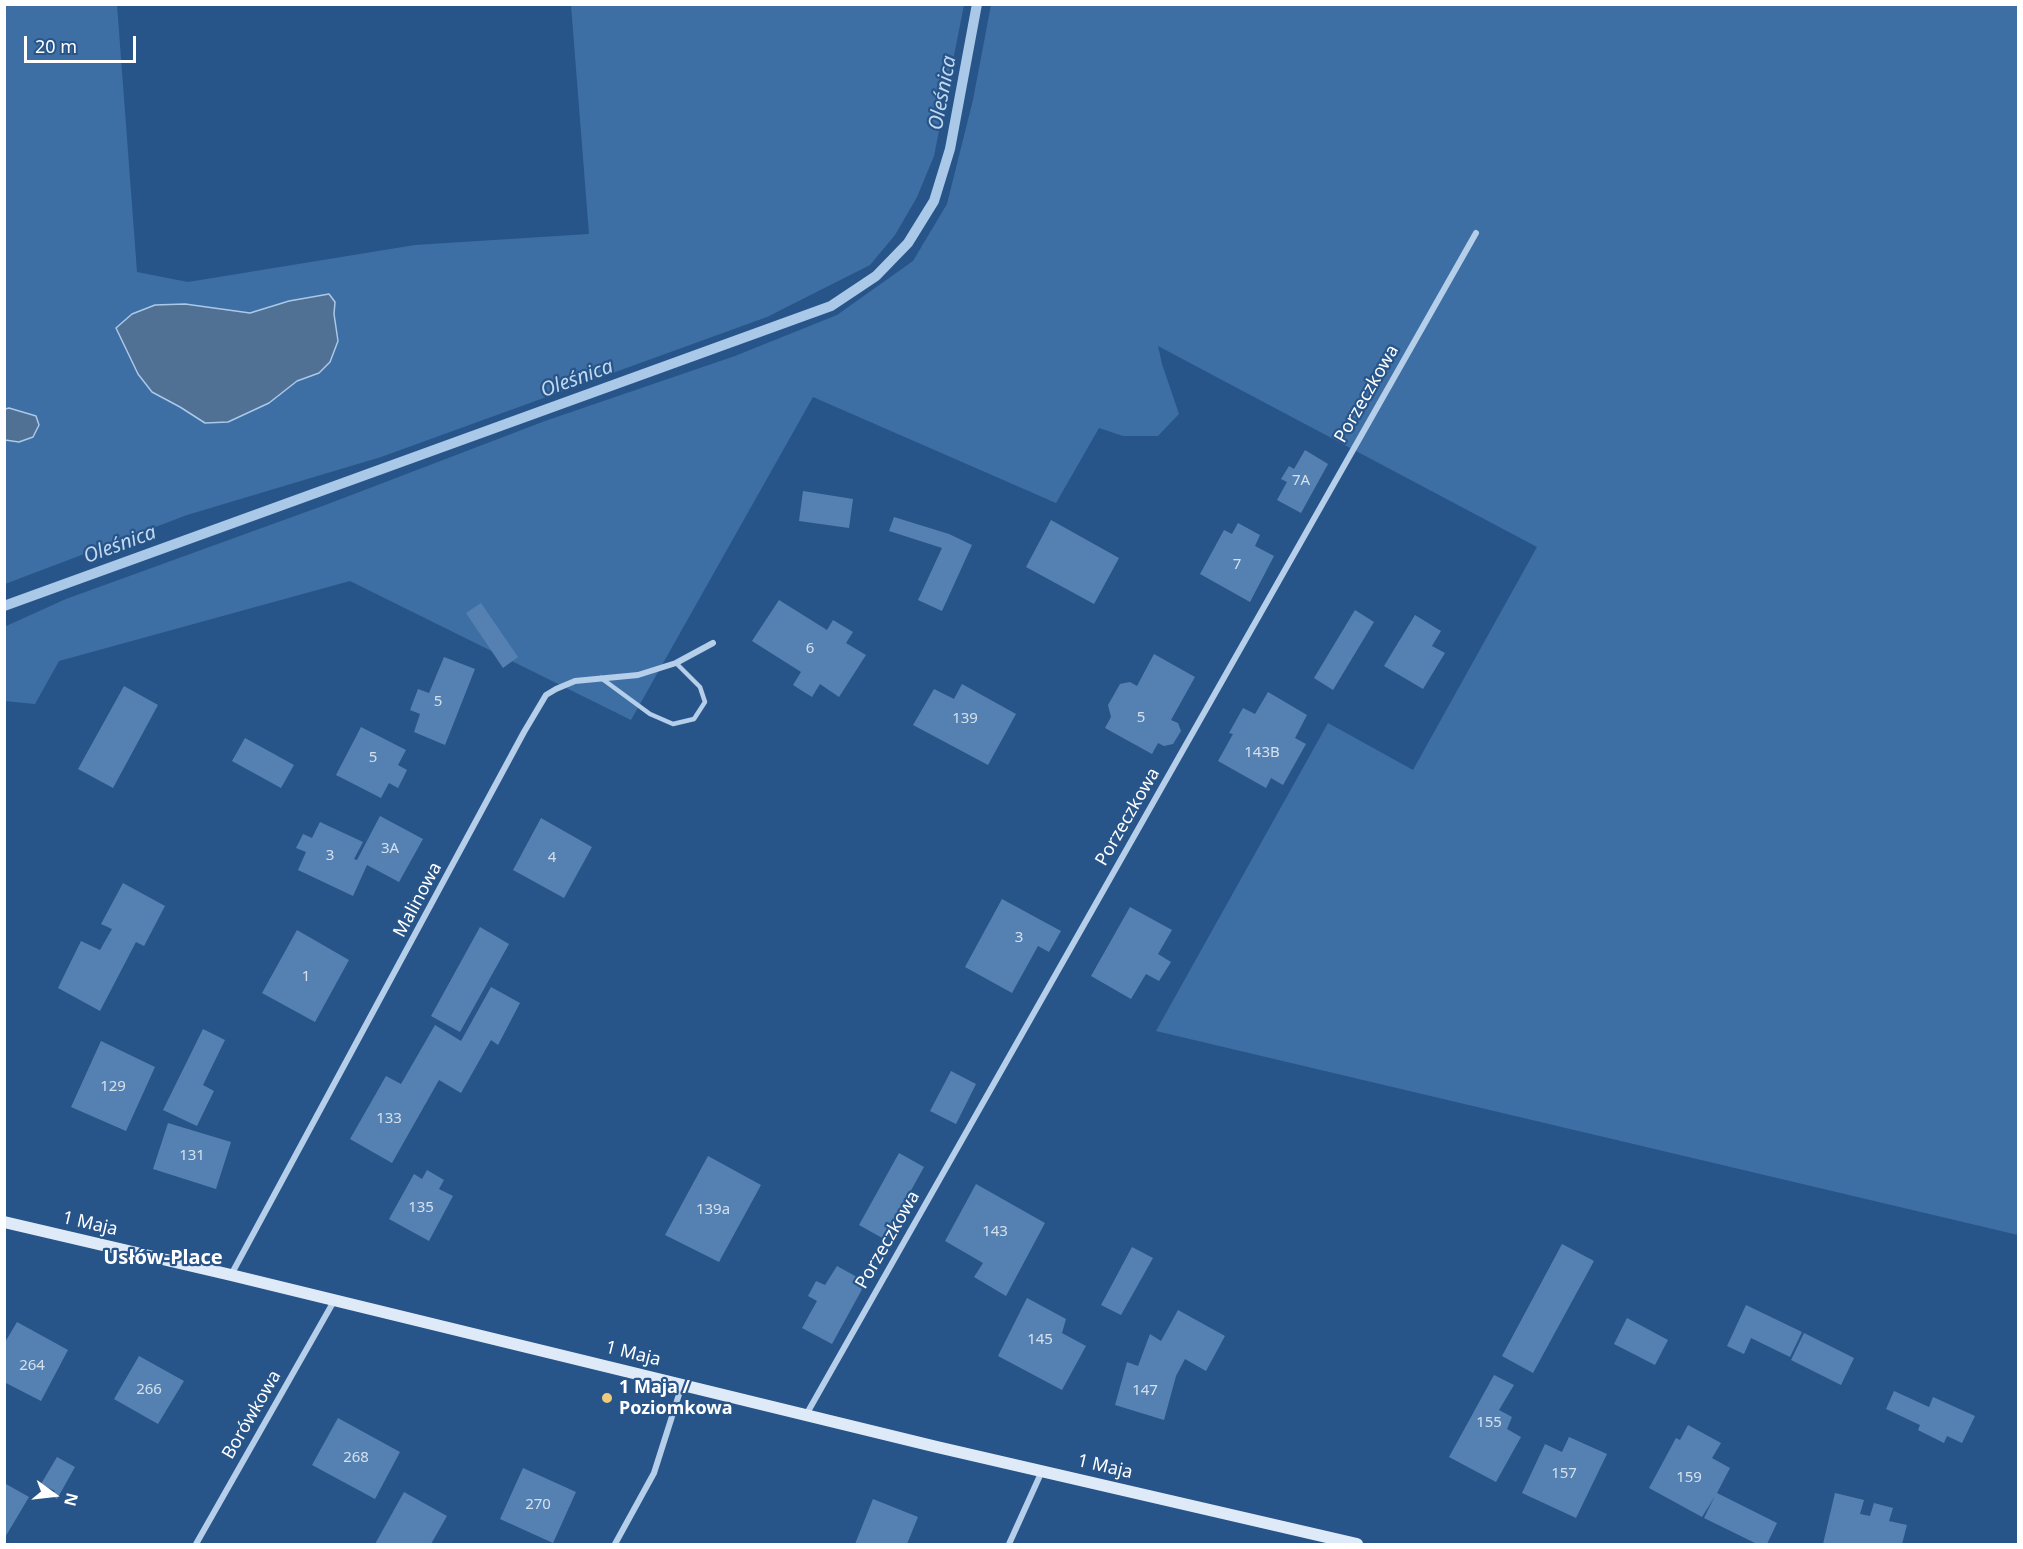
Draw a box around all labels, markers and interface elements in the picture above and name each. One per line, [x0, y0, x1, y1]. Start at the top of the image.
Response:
scale bar [27, 24, 140, 62]
text: 20 m [35, 34, 77, 58]
water label: Oleśnica [924, 54, 962, 132]
street label: Porzeczkowa [1330, 341, 1404, 447]
water label: Oleśnica [537, 355, 617, 403]
house number: 7A [1292, 472, 1310, 490]
water label: Oleśnica [80, 521, 160, 569]
house number: 7 [1233, 556, 1241, 574]
house number: 6 [806, 640, 814, 658]
house number: 5 [434, 693, 442, 711]
house number: 5 [1137, 709, 1145, 727]
house number: 139 [952, 710, 978, 728]
house number: 143B [1244, 744, 1280, 762]
house number: 5 [369, 749, 377, 767]
street label: Porzeczkowa [1091, 764, 1165, 870]
house number: 3A [381, 840, 399, 858]
house number: 3 [326, 847, 334, 865]
house number: 4 [548, 849, 556, 867]
street label: Malinowa [389, 859, 447, 941]
house number: 3 [1015, 929, 1023, 947]
house number: 1 [302, 968, 310, 986]
house number: 129 [100, 1078, 126, 1096]
house number: 133 [376, 1110, 402, 1128]
house number: 131 [179, 1147, 205, 1165]
street label: Porzeczkowa [851, 1187, 925, 1293]
house number: 135 [408, 1199, 434, 1217]
house number: 139a [696, 1201, 730, 1219]
street label: 1 Maja [60, 1207, 120, 1241]
house number: 143 [982, 1223, 1008, 1241]
district label: Usłów-Place [103, 1246, 223, 1270]
house number: 145 [1027, 1331, 1053, 1349]
street label: 1 Maja [603, 1337, 663, 1371]
house number: 264 [19, 1357, 45, 1375]
street label: Borówkowa [218, 1367, 286, 1463]
place label: 1 Maja / Poziomkowa [619, 1377, 733, 1420]
house number: 266 [136, 1381, 162, 1399]
house number: 147 [1132, 1382, 1158, 1400]
marker: 1 Maja / Poziomkowa [600, 1391, 614, 1405]
house number: 155 [1476, 1414, 1502, 1432]
house number: 268 [343, 1449, 369, 1467]
street label: 1 Maja [1075, 1450, 1135, 1484]
north arrow [24, 1465, 84, 1525]
house number: 157 [1551, 1465, 1577, 1483]
house number: 159 [1676, 1469, 1702, 1487]
text: N [59, 1491, 84, 1509]
house number: 270 [525, 1496, 551, 1514]

